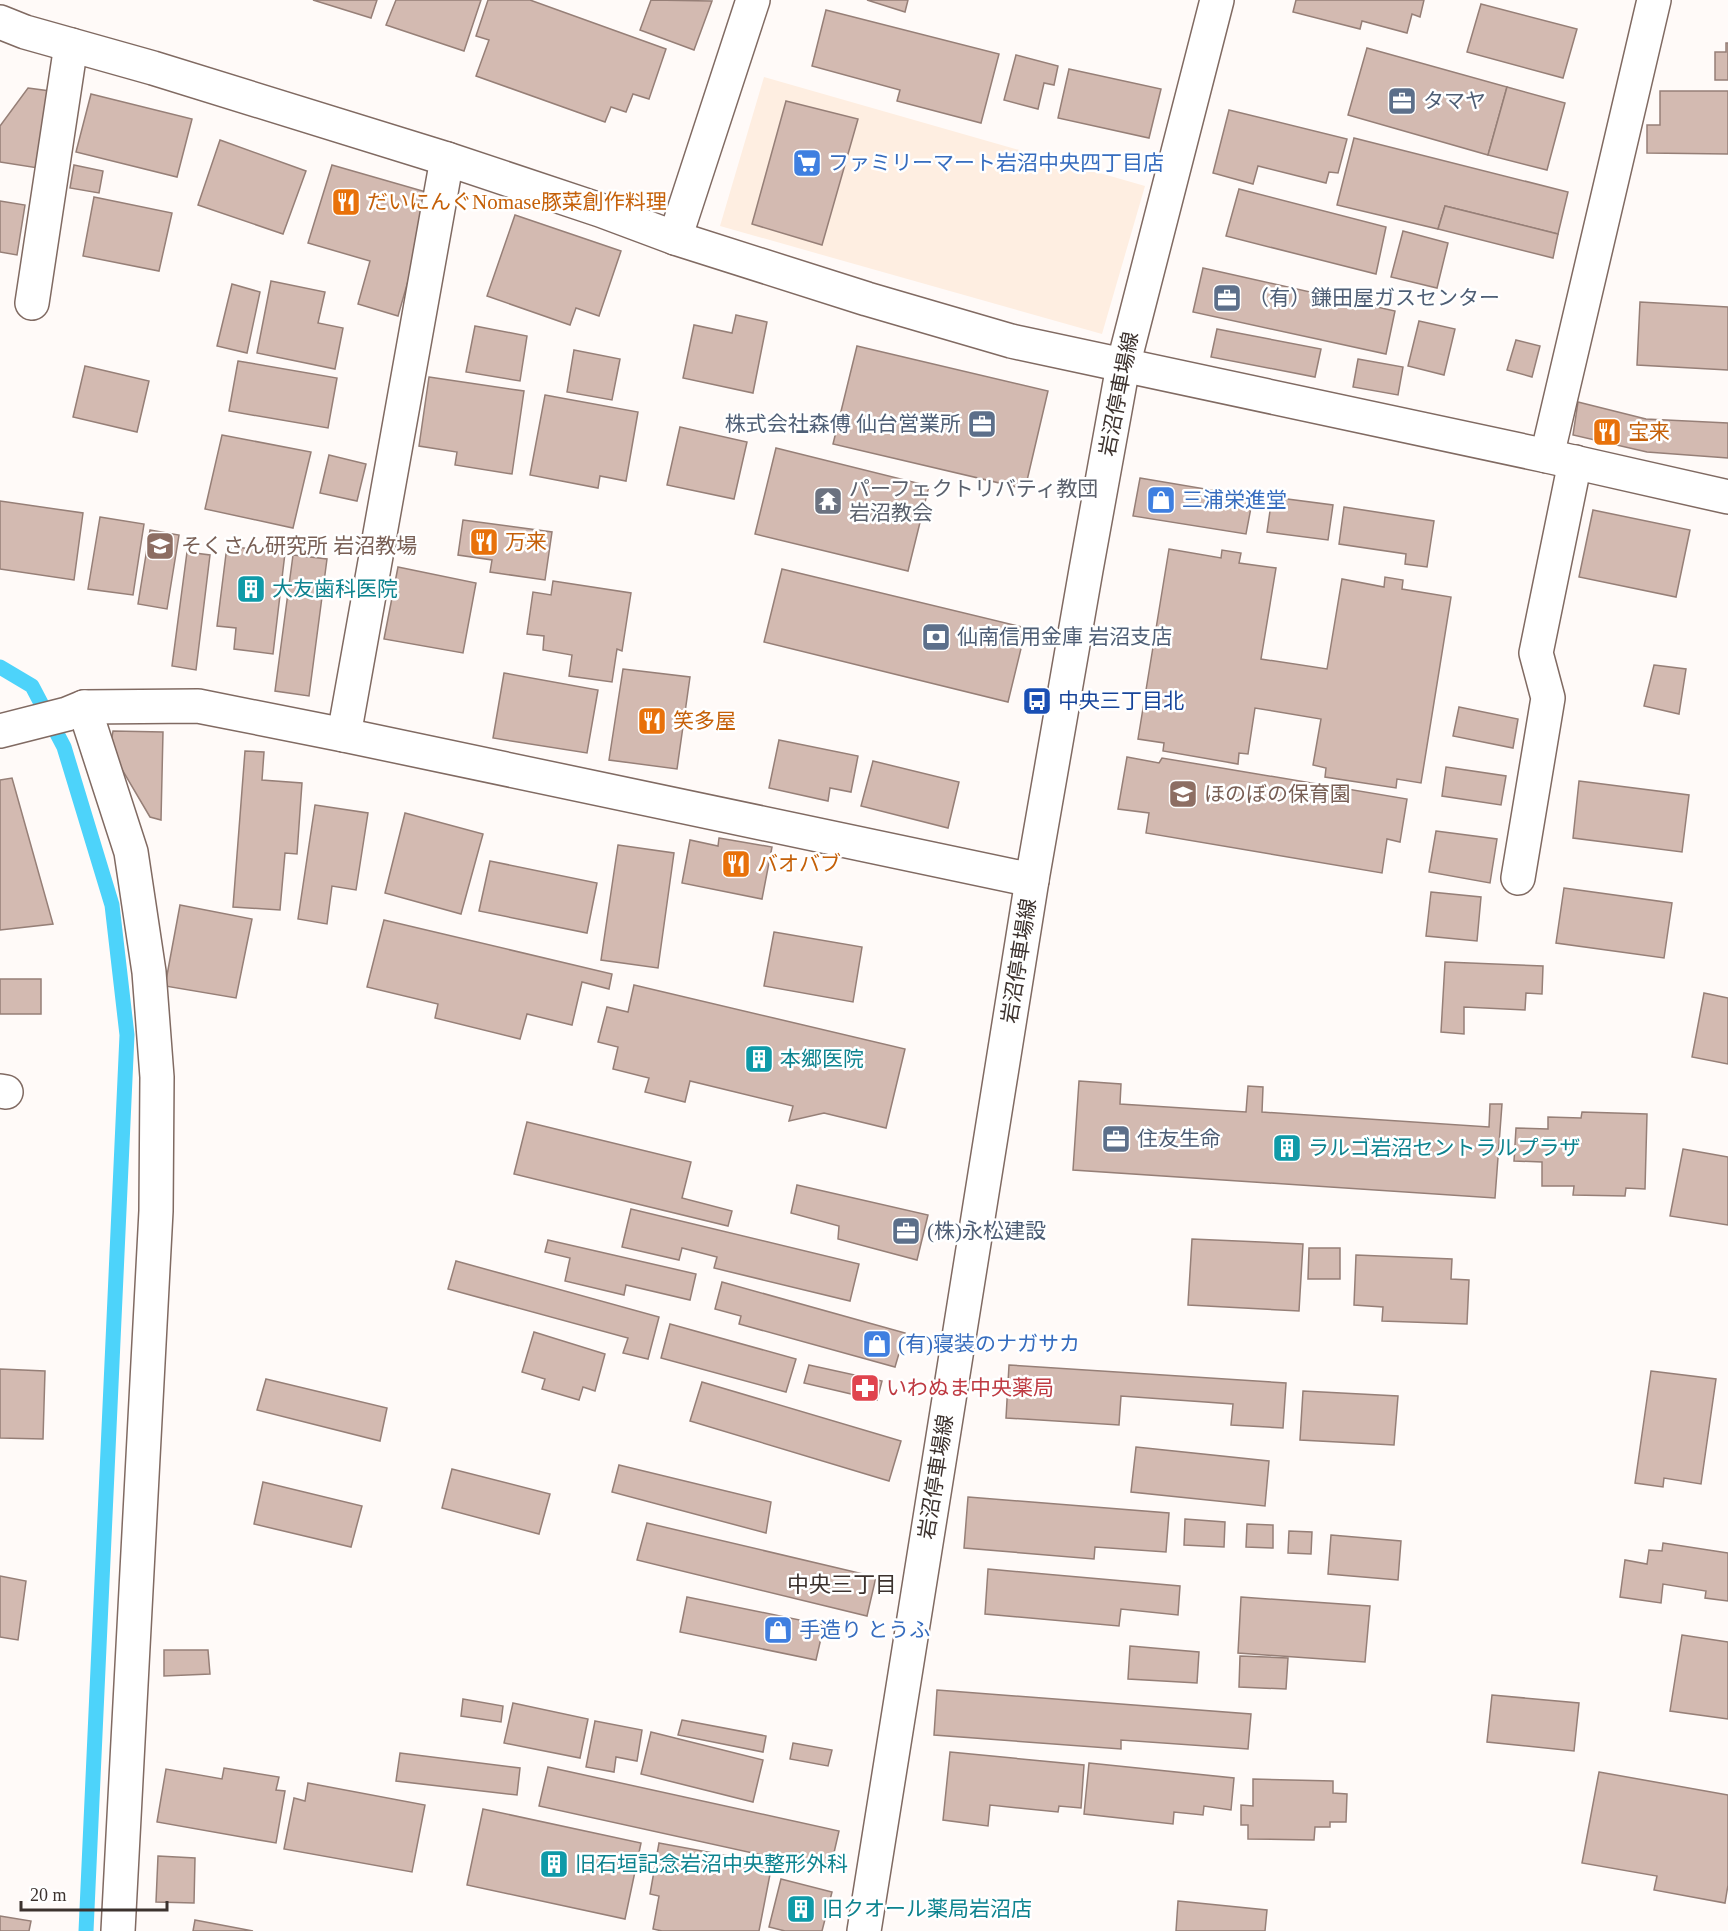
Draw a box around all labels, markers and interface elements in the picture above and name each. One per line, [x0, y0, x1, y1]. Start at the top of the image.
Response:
office icon: タマヤ [1386, 85, 1418, 117]
place label: タマヤ [1423, 89, 1486, 113]
supermarket icon: ファミリーマート岩沼中央四丁目店 [791, 147, 823, 179]
place label: ファミリーマート岩沼中央四丁目店 [828, 151, 1164, 175]
restaurant icon: だいにんぐNomase豚菜創作料理 [330, 186, 362, 218]
place label: だいにんぐNomase豚菜創作料理 [367, 190, 667, 214]
office icon: （有）鎌田屋ガスセンター [1211, 282, 1243, 314]
place label: （有）鎌田屋ガスセンター [1248, 286, 1500, 310]
street label: 岩沼停車場線 [1095, 330, 1143, 458]
office icon: 株式会社森傅 仙台営業所 [966, 408, 998, 440]
place label: 株式会社森傅 仙台営業所 [725, 412, 961, 436]
restaurant icon: 宝来 [1591, 416, 1623, 448]
place label: 宝来 [1628, 420, 1670, 444]
place label: パーフェクトリバティ教団 岩沼教会 [849, 477, 1098, 525]
shop icon: 三浦栄進堂 [1145, 484, 1177, 516]
temple icon: パーフェクトリバティ教団 岩沼教会 [812, 485, 844, 517]
place label: 三浦栄進堂 [1182, 488, 1287, 512]
restaurant icon: 万来 [468, 526, 500, 558]
school or university icon: そくさん研究所 岩沼教場 [144, 530, 176, 562]
place label: 万来 [505, 530, 547, 554]
place label: そくさん研究所 岩沼教場 [181, 534, 417, 558]
building icon: 大友歯科医院 [235, 573, 267, 605]
place label: 大友歯科医院 [272, 577, 398, 601]
bank icon: 仙南信用金庫 岩沼支店 [920, 621, 952, 653]
place label: 仙南信用金庫 岩沼支店 [957, 625, 1172, 649]
bus stop icon: 中央三丁目北 [1021, 685, 1053, 717]
place label: 中央三丁目北 [1058, 689, 1184, 713]
restaurant icon: 笑多屋 [636, 705, 668, 737]
place label: 笑多屋 [673, 709, 736, 733]
school or university icon: ほのぼの保育園 [1167, 778, 1199, 810]
place label: ほのぼの保育園 [1204, 782, 1351, 806]
restaurant icon: バオバブ [720, 848, 752, 880]
place label: バオバブ [757, 852, 841, 876]
street label: 岩沼停車場線 [997, 897, 1041, 1025]
building icon: 本郷医院 [743, 1043, 775, 1075]
place label: 本郷医院 [780, 1047, 864, 1071]
office icon: 住友生命 [1100, 1123, 1132, 1155]
place label: 住友生命 [1137, 1127, 1221, 1151]
building icon: ラルゴ岩沼セントラルプラザ [1271, 1132, 1303, 1164]
place label: ラルゴ岩沼セントラルプラザ [1308, 1136, 1581, 1160]
office icon: (株)永松建設 [890, 1215, 922, 1247]
place label: (株)永松建設 [927, 1219, 1046, 1243]
shop icon: (有)寝装のナガサカ [861, 1328, 893, 1360]
place label: (有)寝装のナガサカ [898, 1332, 1080, 1356]
pharmacy icon: いわぬま中央薬局 [849, 1372, 881, 1404]
place label: いわぬま中央薬局 [886, 1376, 1054, 1400]
street label: 岩沼停車場線 [914, 1413, 958, 1541]
district label: 中央三丁目 [787, 1572, 897, 1597]
shop icon: 手造り とうふ [762, 1614, 794, 1646]
place label: 手造り とうふ [799, 1618, 930, 1642]
building icon: 旧石垣記念岩沼中央整形外科 [538, 1848, 570, 1880]
place label: 旧石垣記念岩沼中央整形外科 [575, 1852, 848, 1876]
scale bar [21, 1874, 166, 1912]
text: 20 m [30, 1885, 67, 1905]
building icon: 旧クオール薬局岩沼店 [785, 1893, 817, 1925]
place label: 旧クオール薬局岩沼店 [822, 1897, 1032, 1921]

